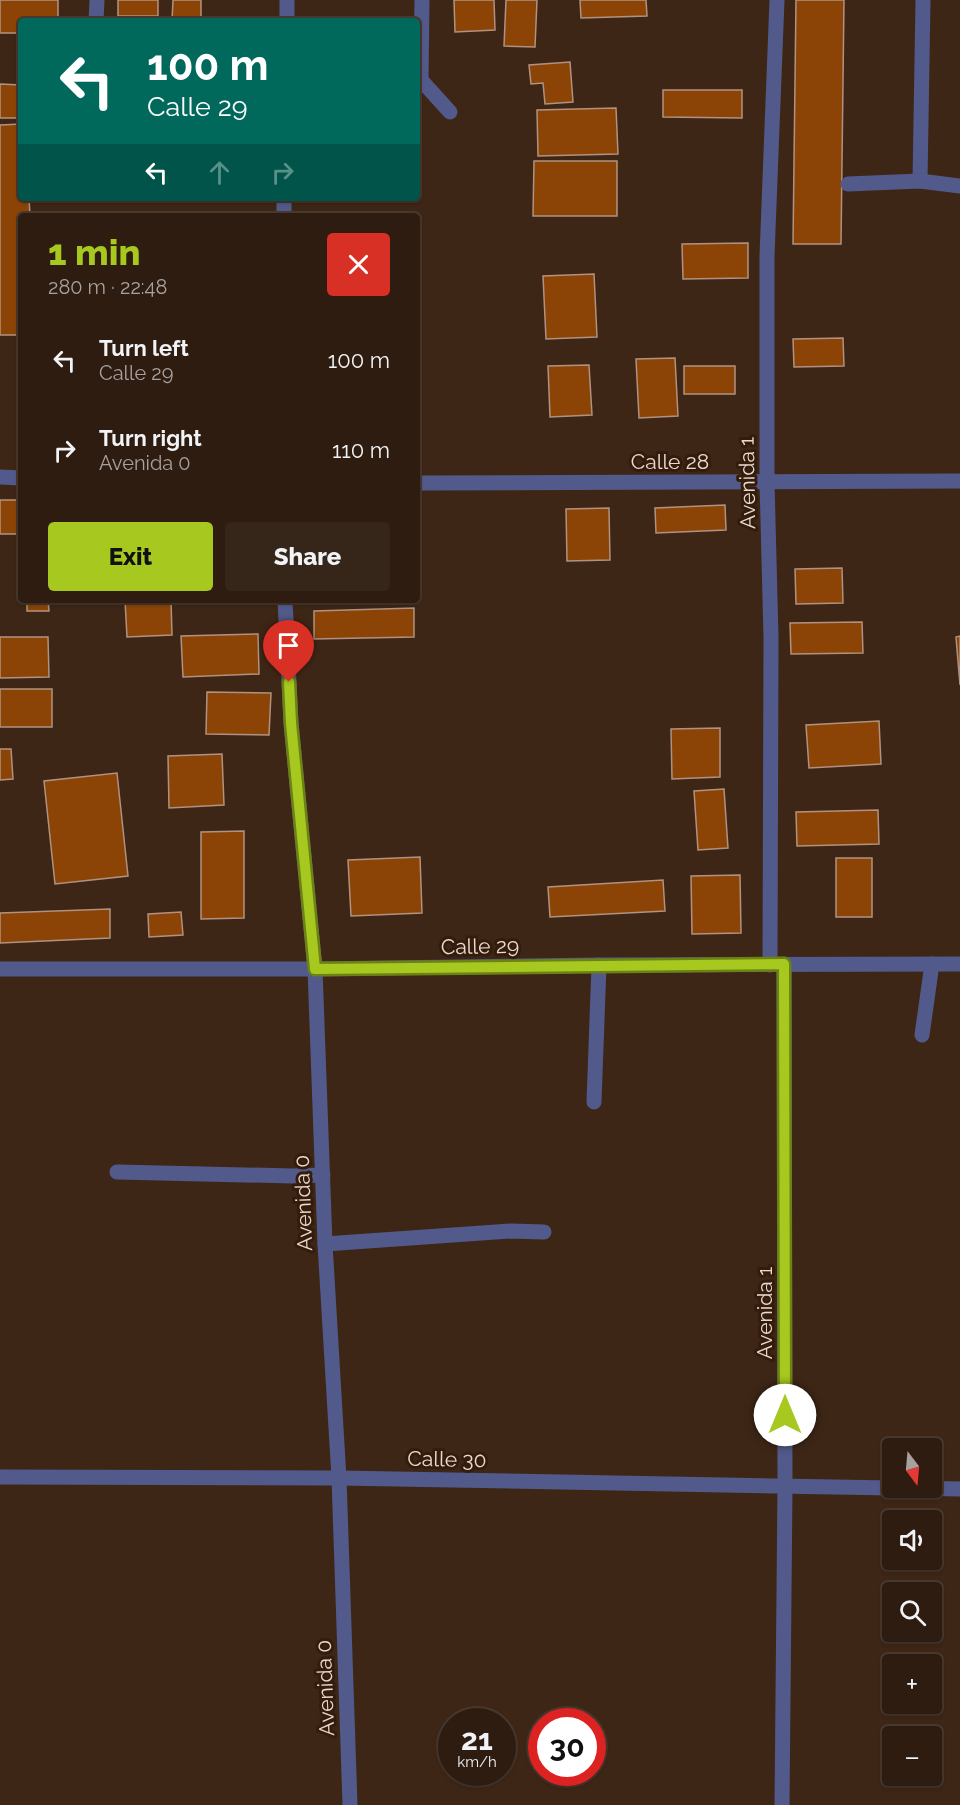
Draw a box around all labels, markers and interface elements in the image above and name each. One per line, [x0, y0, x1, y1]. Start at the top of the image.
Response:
text: 100 m [147, 41, 269, 90]
icon: left [48, 42, 126, 120]
text: Calle 29 [147, 91, 248, 122]
icon: left [140, 156, 173, 189]
icon: ahead [203, 156, 236, 189]
icon: right [266, 156, 299, 189]
text: 1 min [48, 231, 140, 273]
button: close [327, 233, 390, 296]
text: 280 m · 22:48 [48, 275, 167, 299]
text: Turn left [99, 335, 189, 361]
icon: left [48, 344, 81, 377]
text: 100 m [328, 347, 390, 373]
text: Calle 29 [99, 361, 173, 385]
text: Turn right [99, 425, 202, 451]
icon: right [48, 434, 81, 467]
text: 110 m [332, 437, 390, 463]
street label: Avenida 1 [734, 437, 760, 529]
street label: Calle 28 [631, 449, 709, 474]
text: Avenida 0 [99, 451, 191, 475]
button: Exit [48, 522, 213, 591]
button: Share [225, 522, 390, 591]
pin [263, 620, 314, 682]
icon: arrive [272, 629, 305, 662]
street label: Calle 29 [441, 933, 519, 959]
street label: Avenida 0 [289, 1154, 317, 1252]
street label: Avenida 1 [752, 1267, 777, 1359]
position arrow [753, 1383, 817, 1447]
north arrow [882, 1438, 942, 1498]
map controls [882, 1438, 942, 1786]
street label: Calle 30 [407, 1446, 487, 1472]
button: sound [882, 1510, 942, 1570]
button: search [882, 1582, 942, 1642]
street label: Avenida 0 [311, 1639, 339, 1737]
button: + [882, 1654, 942, 1714]
speed limit sign: 30 [528, 1708, 606, 1786]
text: 21 [461, 1722, 493, 1757]
button: − [882, 1726, 942, 1786]
text: km/h [457, 1753, 497, 1771]

